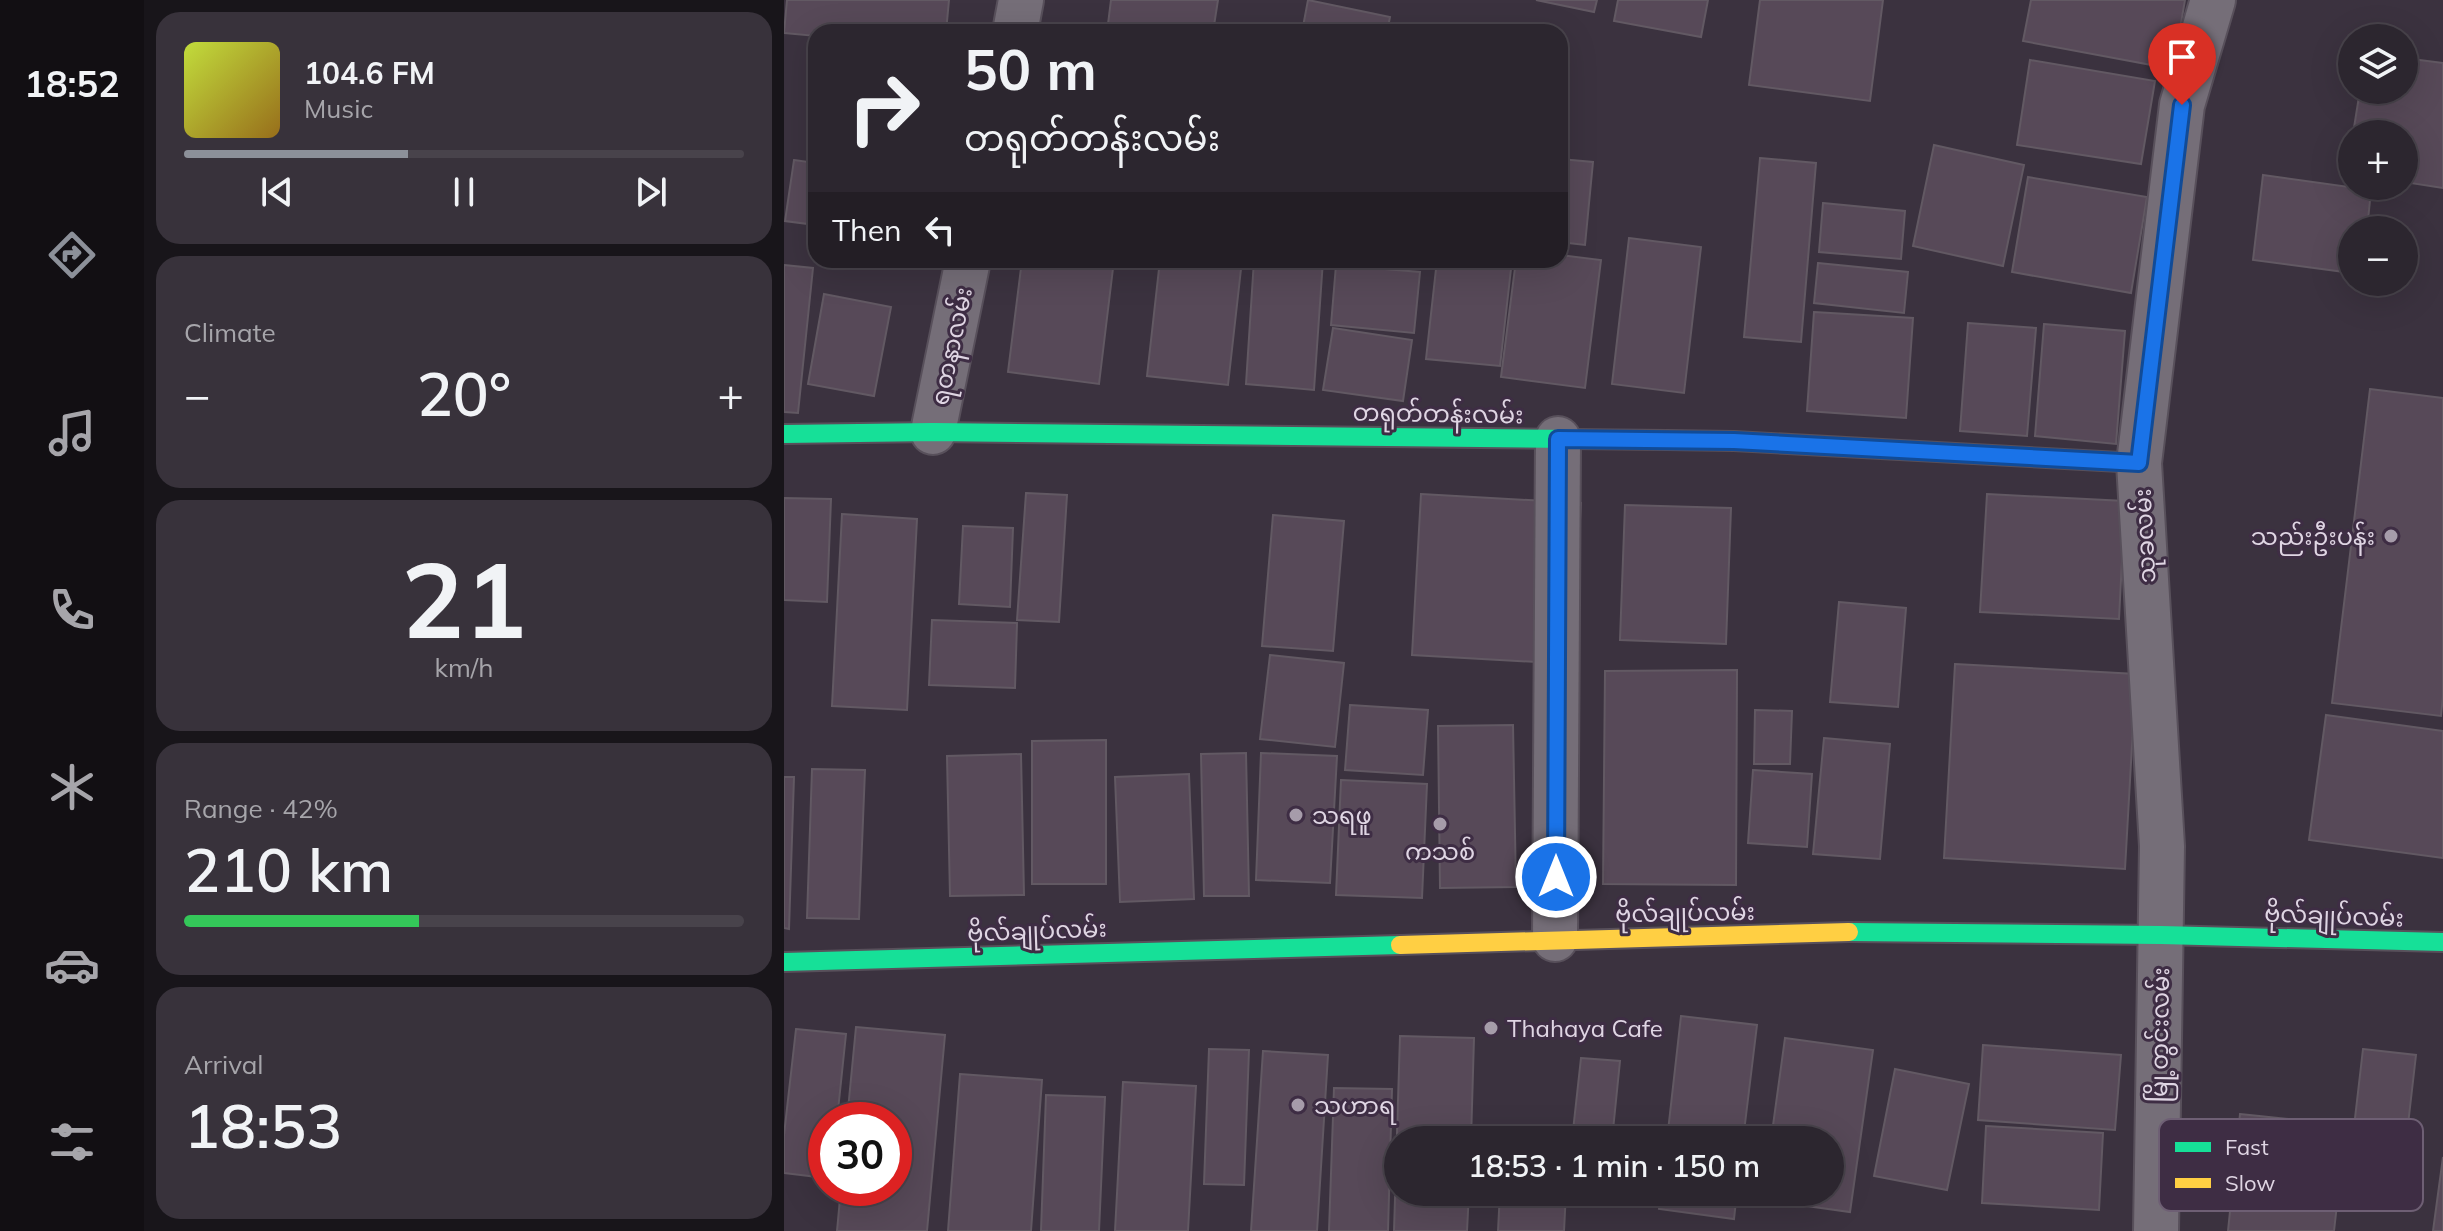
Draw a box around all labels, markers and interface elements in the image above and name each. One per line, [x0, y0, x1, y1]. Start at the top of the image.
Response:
pin [2148, 23, 2216, 105]
map controls [2338, 24, 2418, 296]
button: layers [2338, 24, 2418, 104]
text: 50 m [964, 34, 1097, 104]
icon: arrive [2160, 35, 2204, 79]
text: 104.6 FM [304, 54, 435, 92]
icon: right [832, 56, 936, 160]
text: 18:52 [24, 61, 120, 106]
text: Music [304, 92, 373, 125]
text: တရုတ်တန်းလမ်း [964, 115, 1220, 160]
button: + [2338, 120, 2418, 200]
icon: previous [255, 170, 299, 214]
icon: pause [442, 170, 486, 214]
icon: next [629, 170, 673, 214]
icon: left [918, 208, 962, 252]
text: Then [832, 211, 902, 249]
button: − [2338, 216, 2418, 296]
icon: directions [44, 227, 100, 283]
street label: ရတနာလမ်း [924, 284, 983, 409]
text: Climate [184, 316, 276, 349]
text: 20° [417, 356, 511, 431]
text: − [184, 367, 210, 422]
text: + [718, 367, 744, 422]
street label: တရုတ်တန်းလမ်း [1352, 397, 1524, 434]
icon: music [44, 405, 100, 461]
street label: သုခလမ်း [2127, 488, 2166, 584]
place label: သည်းဦးပန်း [2251, 521, 2375, 556]
marker: သည်းဦးပန်း [2382, 527, 2400, 545]
text: 21 [402, 533, 526, 664]
icon: phone [44, 582, 100, 638]
text: km/h [435, 651, 493, 684]
icon: climate [44, 759, 100, 815]
text: Range · 42% [184, 792, 338, 825]
place label: သရဖူ [1312, 800, 1372, 835]
marker: သရဖူ [1287, 806, 1305, 824]
marker: ကသစ် [1431, 815, 1449, 833]
text: 210 km [184, 832, 393, 907]
position arrow [1514, 835, 1598, 919]
place label: ကသစ် [1405, 836, 1475, 866]
street label: ဗိုလ်ချုပ်လမ်း [1615, 896, 1755, 933]
street label: ဗိုလ်ချုပ်လမ်း [2264, 898, 2404, 937]
street label: ဗိုလ်ချုပ်လမ်း [967, 913, 1107, 952]
icon: car [44, 937, 100, 993]
street label: မြို့တွင်းလမ်း [2143, 967, 2180, 1103]
place label: Thahaya Cafe [1507, 1013, 1663, 1043]
marker: Thahaya Cafe [1482, 1019, 1500, 1037]
text: Arrival [184, 1048, 264, 1081]
text: 18:53 [184, 1088, 342, 1163]
place label: သဟာရ [1314, 1090, 1397, 1125]
marker: သဟာရ [1289, 1096, 1307, 1114]
speed limit sign: 30 [808, 1102, 912, 1206]
icon: filters [44, 1114, 100, 1170]
legend [2159, 1119, 2423, 1211]
text: Fast [2225, 1133, 2269, 1161]
text: 18:53 · 1 min · 150 m [1468, 1147, 1760, 1185]
text: Slow [2225, 1169, 2275, 1197]

